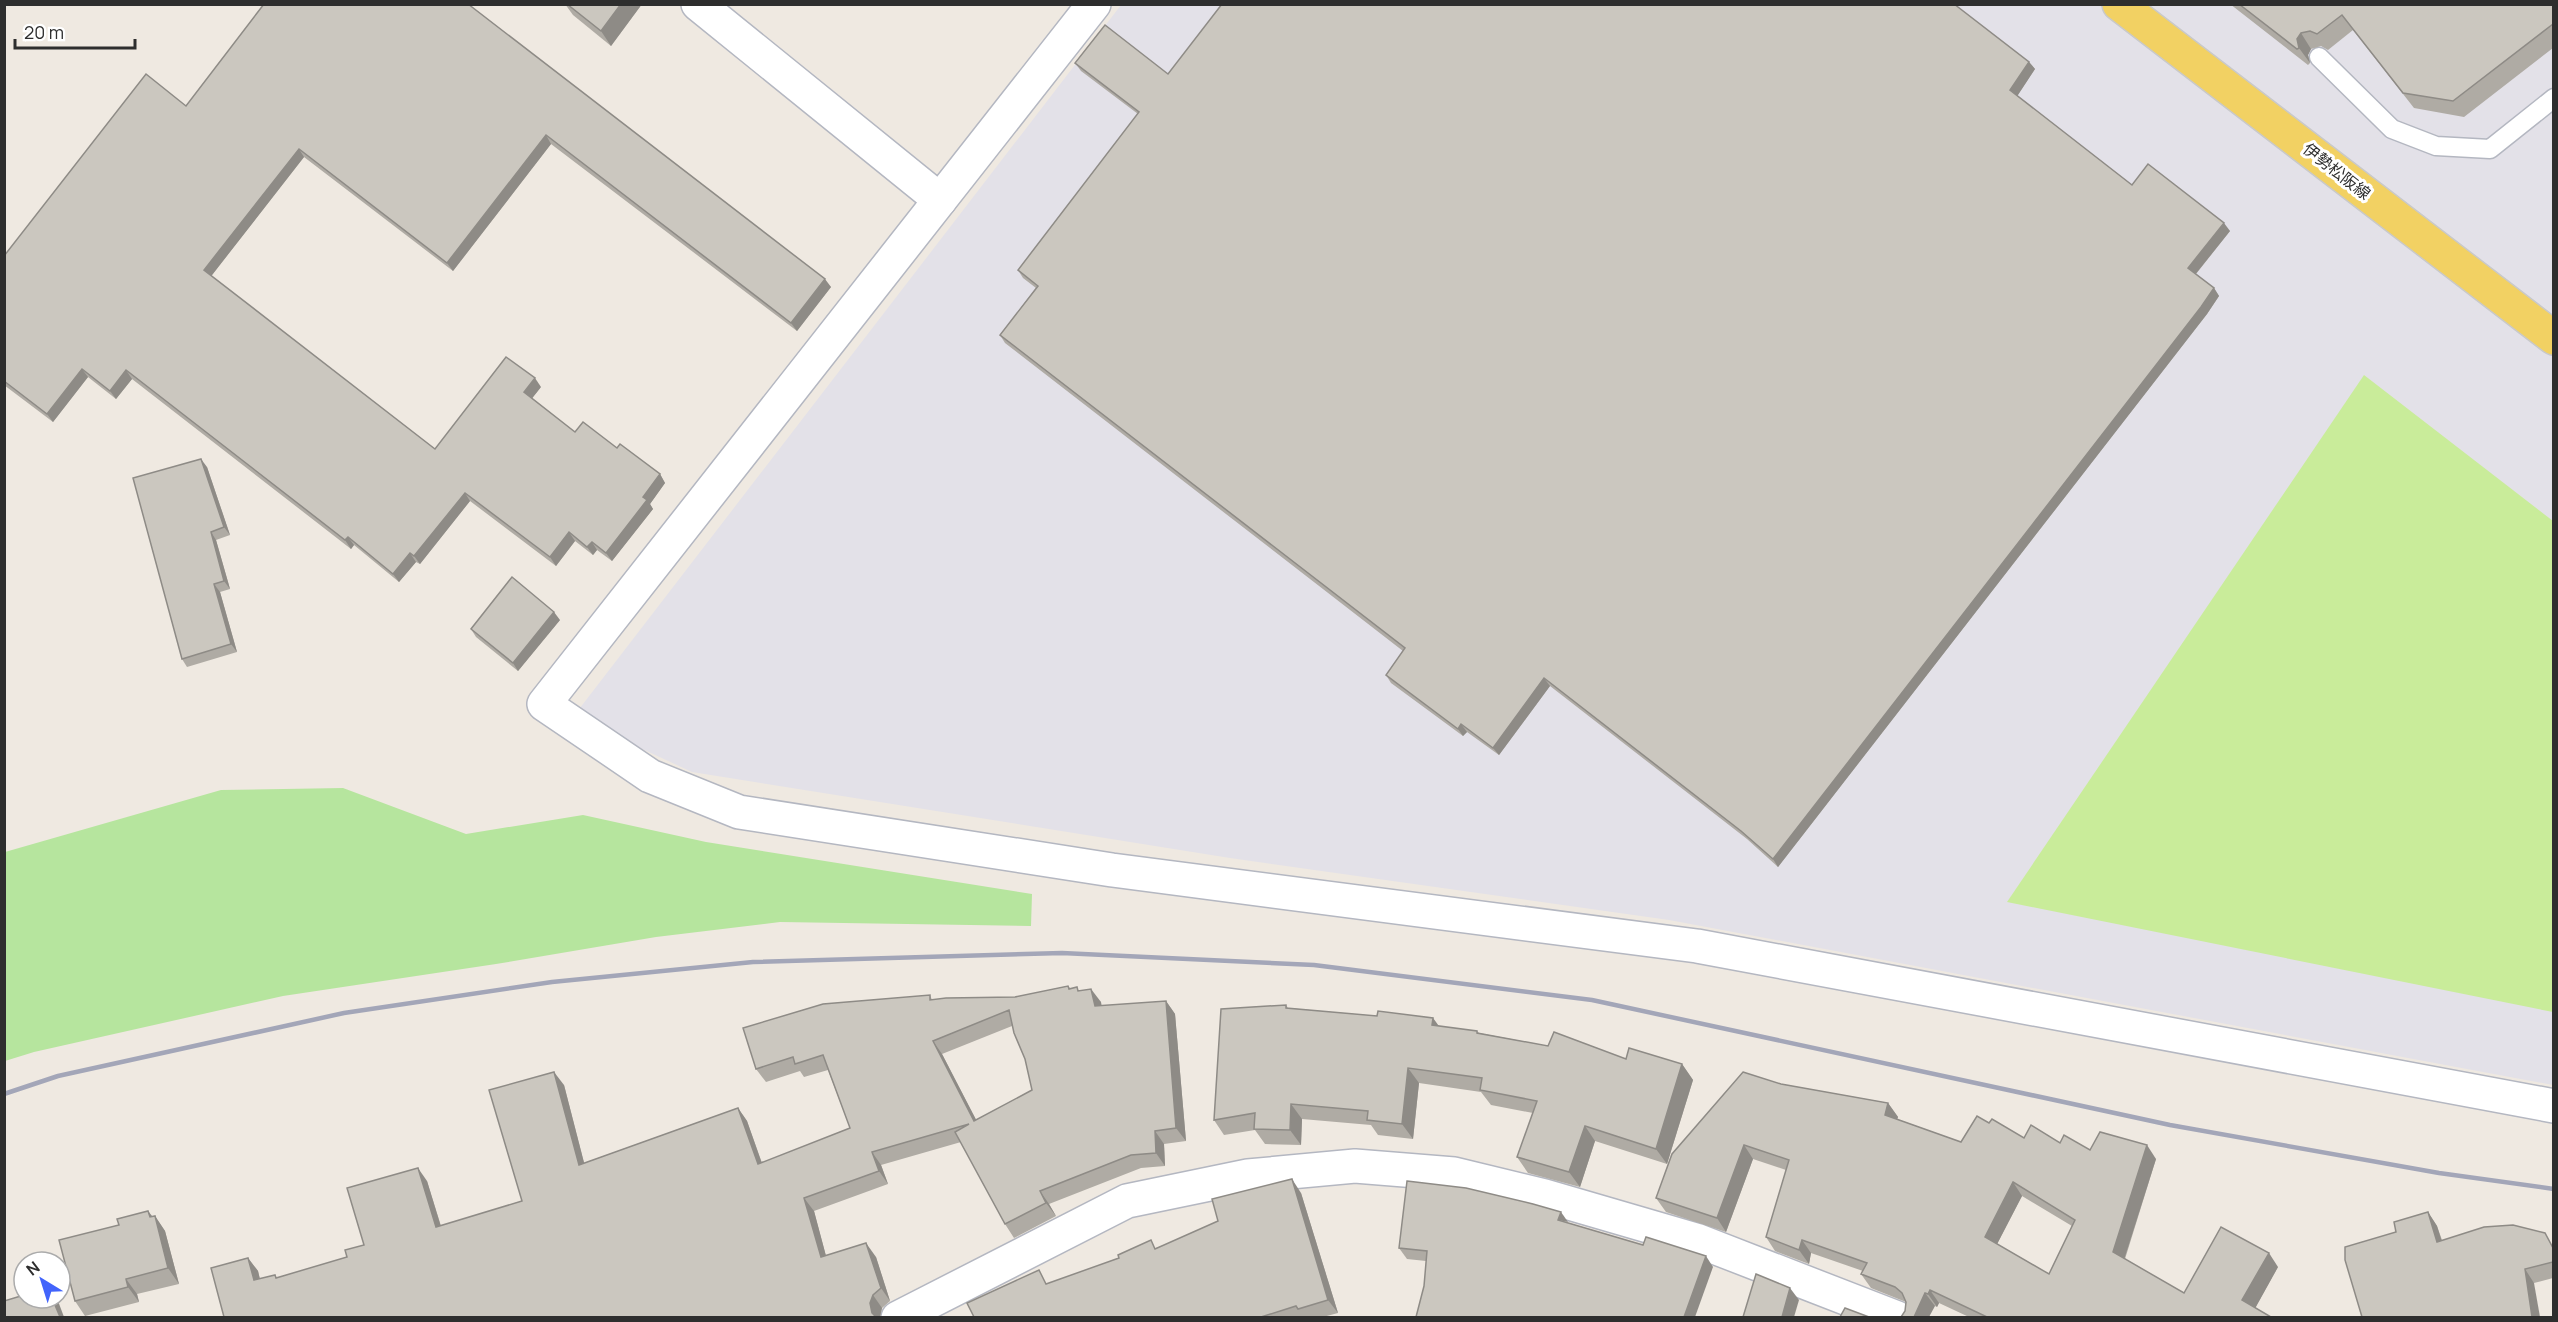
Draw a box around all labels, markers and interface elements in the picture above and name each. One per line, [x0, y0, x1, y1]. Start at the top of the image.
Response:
scale bar [15, 12, 135, 50]
text: 20 m [24, 20, 64, 44]
street label: 伊勢松阪線 [2299, 138, 2375, 204]
north arrow [12, 1250, 72, 1310]
text: N [21, 1256, 44, 1280]

